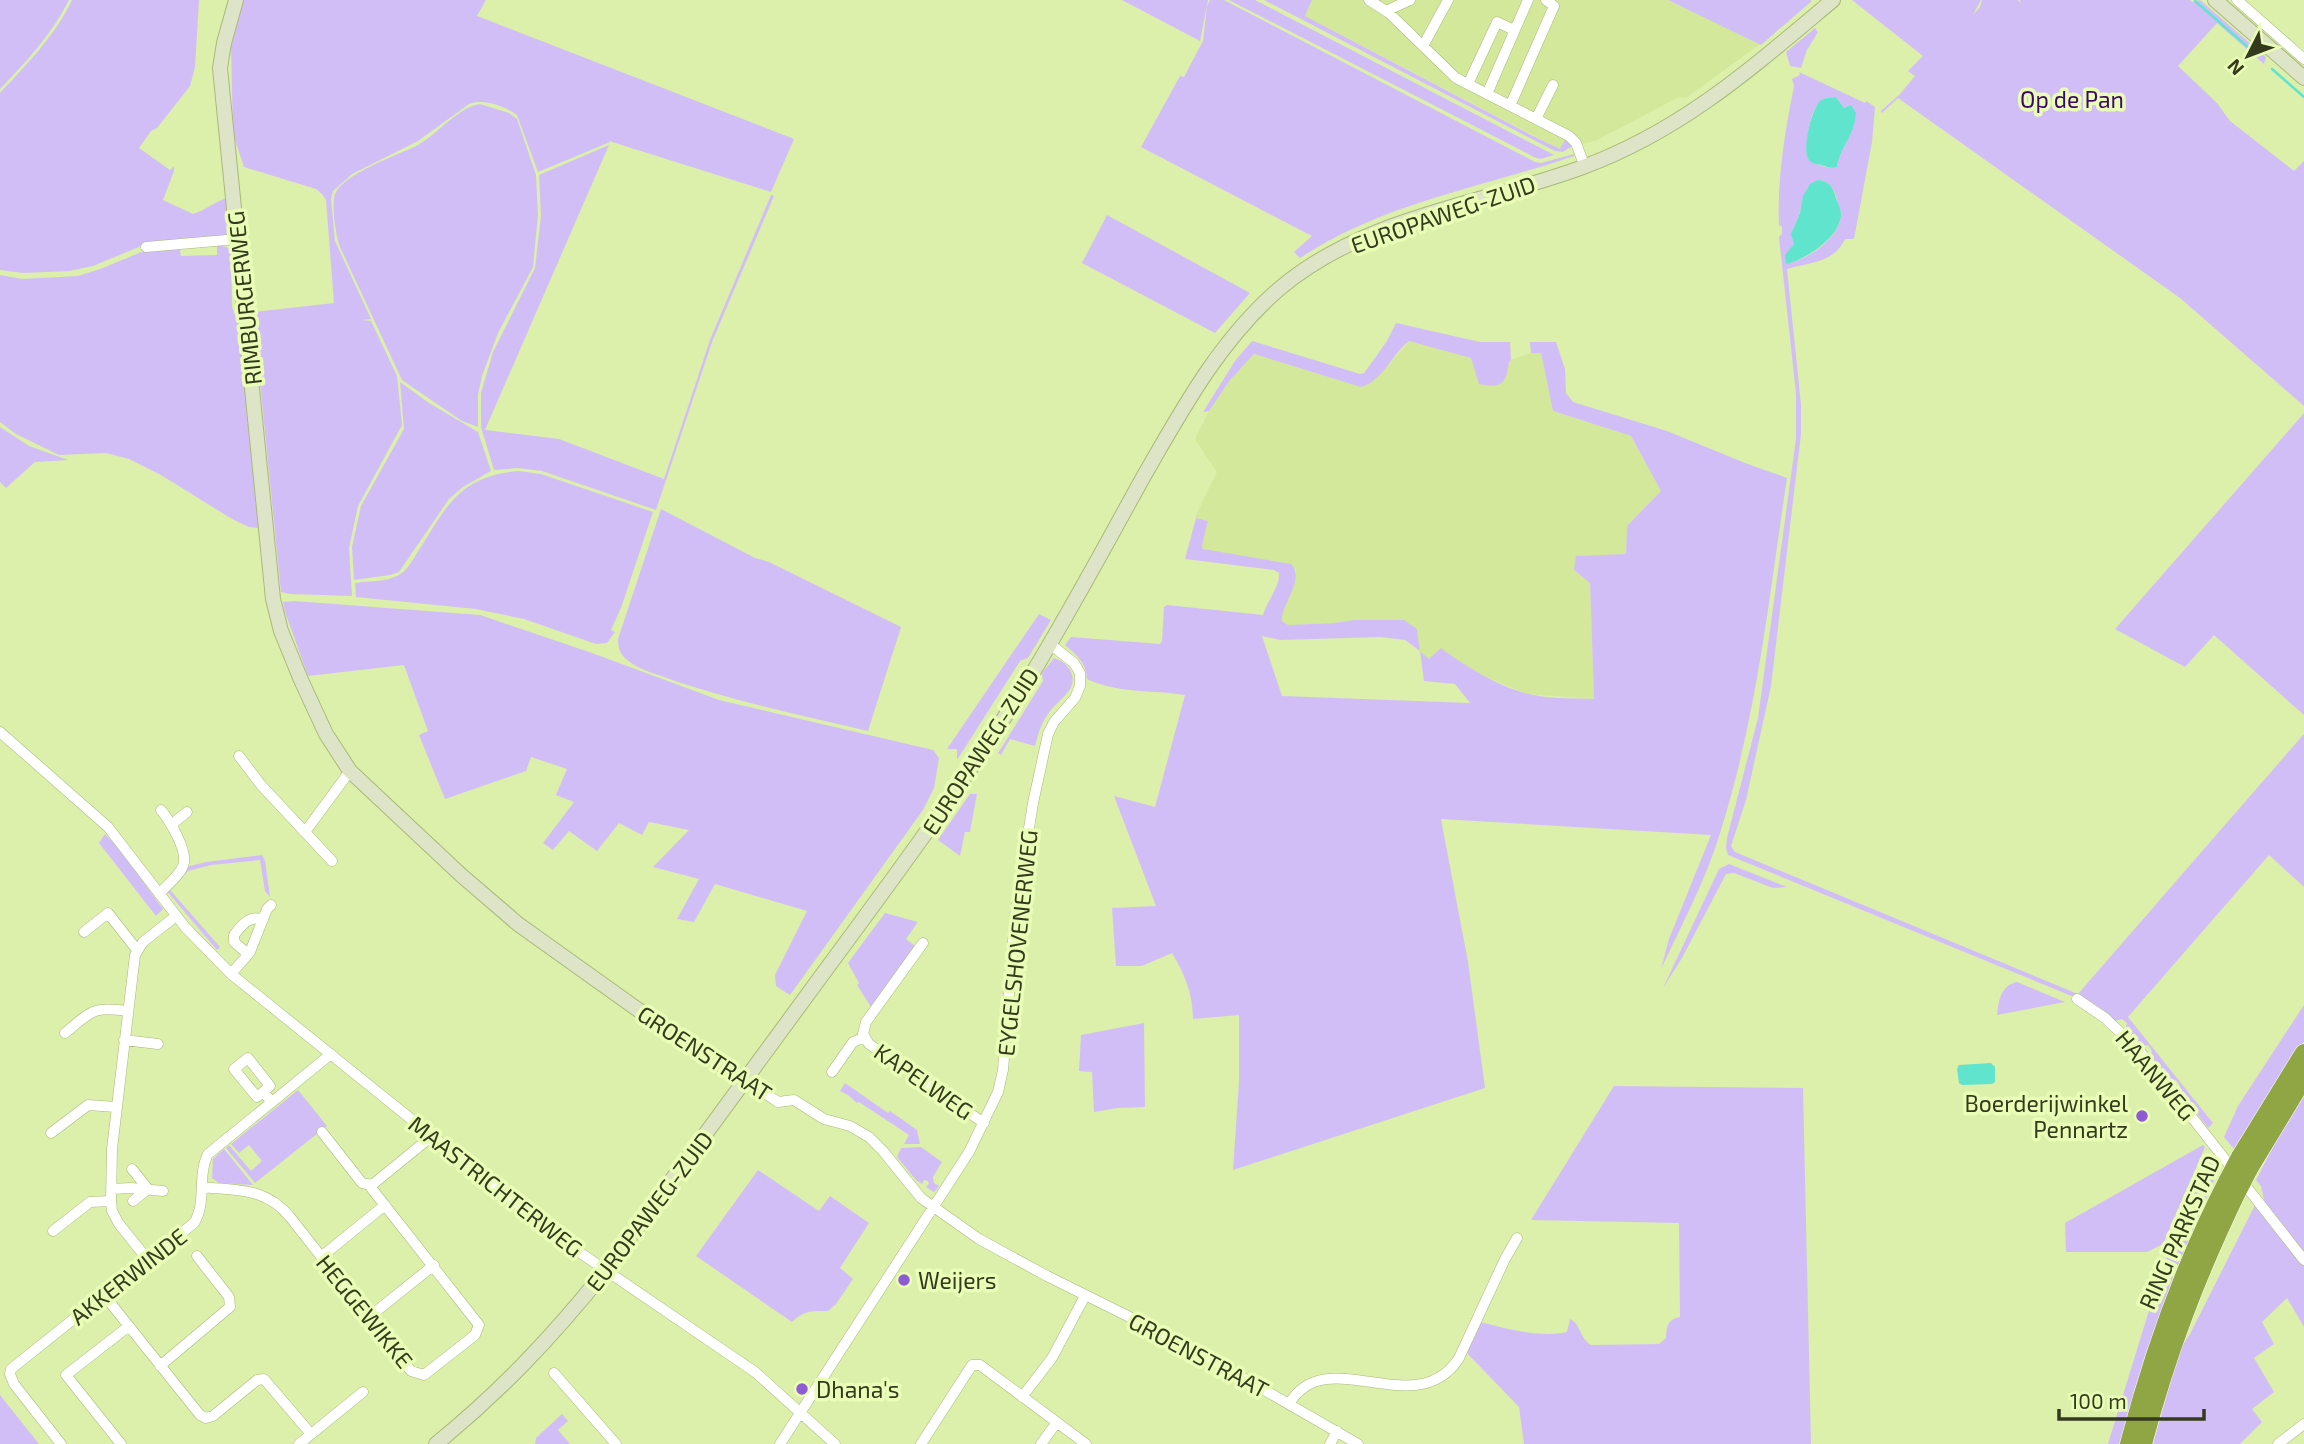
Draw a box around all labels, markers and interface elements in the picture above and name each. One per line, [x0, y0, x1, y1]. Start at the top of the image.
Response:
north arrow [2213, 21, 2283, 91]
text: N [2222, 55, 2248, 81]
park label: Op de Pan [2020, 85, 2124, 113]
street label: EUROPAWEG-ZUID [1347, 169, 1539, 259]
street label: RIMBURGERWEG [221, 210, 267, 386]
street label: EUROPAWEG-ZUID [916, 662, 1044, 840]
street label: EYGELSHOVENERWEG [991, 828, 1043, 1058]
street label: GROENSTRAAT [633, 999, 777, 1107]
street label: HAANWEG [2110, 1024, 2202, 1126]
street label: KAPELWEG [869, 1037, 979, 1125]
place label: Boerderijwinkel Pennartz [1965, 1089, 2128, 1143]
marker: Boerderijwinkel Pennartz [2134, 1108, 2150, 1124]
street label: MAASTRICHTERWEG [403, 1109, 589, 1263]
street label: EUROPAWEG-ZUID [580, 1125, 718, 1297]
street label: RING PARKSTAD [2133, 1151, 2225, 1313]
street label: AKKERWINDE [64, 1222, 192, 1330]
street label: HEGGEWIKKE [311, 1249, 419, 1373]
place label: Weijers [918, 1266, 996, 1294]
marker: Weijers [896, 1272, 912, 1288]
street label: GROENSTRAAT [1124, 1306, 1274, 1404]
place label: Dhana's [816, 1375, 900, 1403]
scale bar [2059, 1378, 2204, 1422]
marker: Dhana's [794, 1381, 810, 1397]
text: 100 m [2070, 1388, 2127, 1413]

